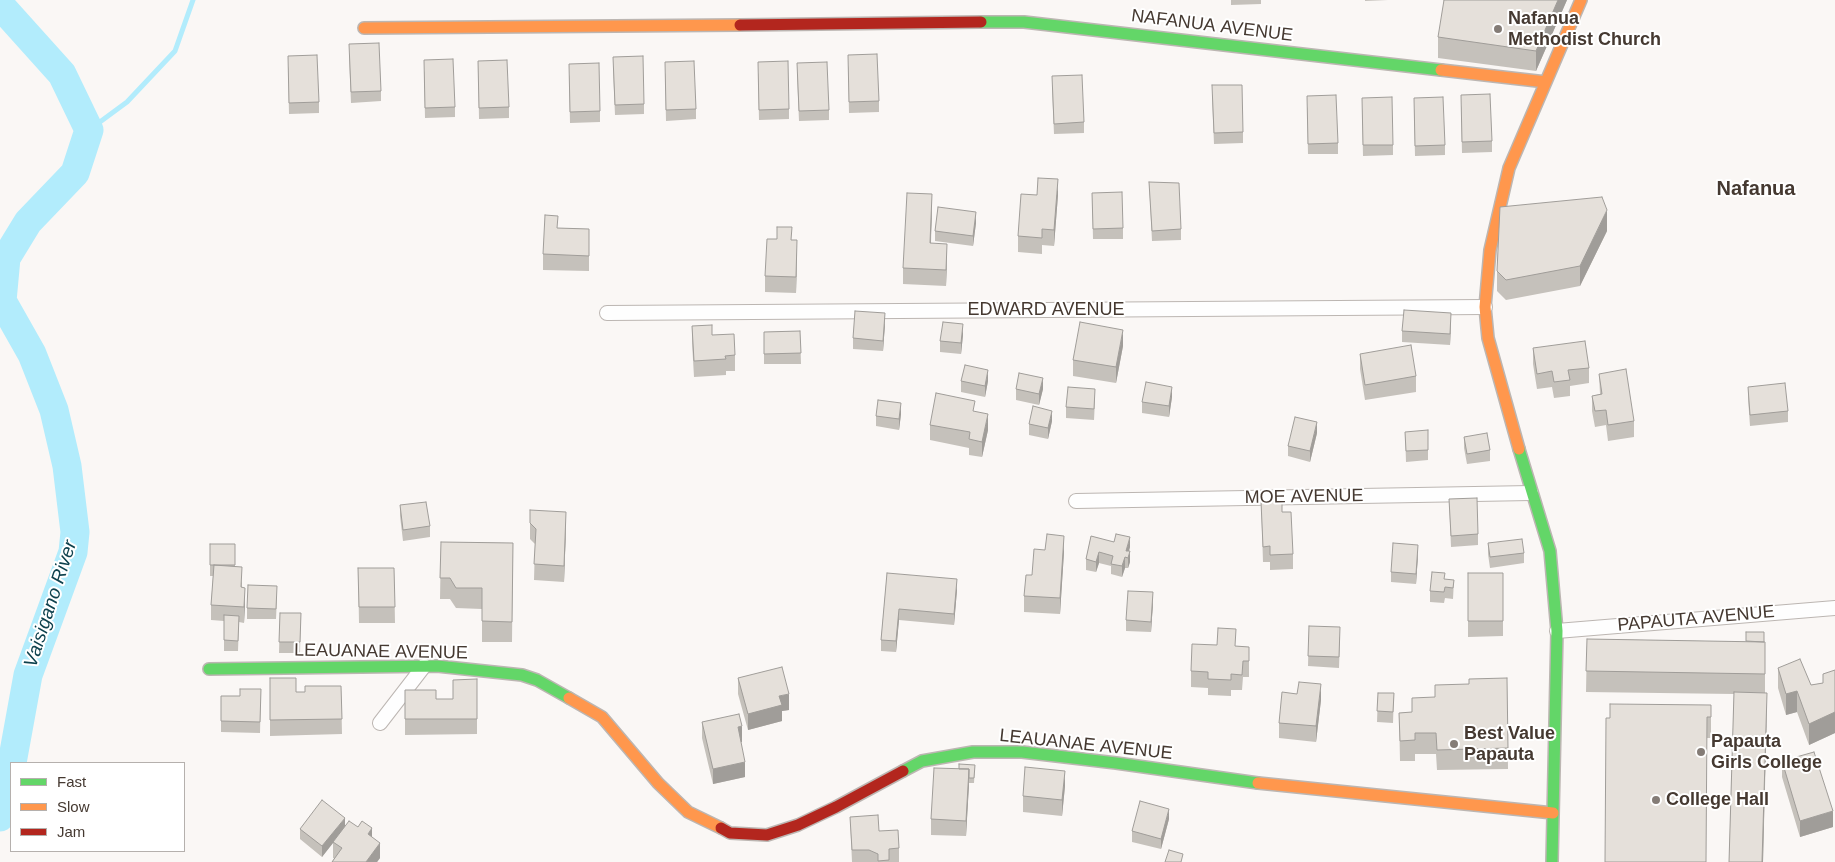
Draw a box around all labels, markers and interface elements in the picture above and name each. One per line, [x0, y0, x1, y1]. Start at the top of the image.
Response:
street label: NAFANUA AVENUE [1130, 5, 1294, 47]
place label: Nafanua Methodist Church [1508, 8, 1661, 50]
marker: Nafanua Methodist Church [1492, 23, 1504, 35]
district label: Nafanua [1717, 177, 1795, 201]
street label: EDWARD AVENUE [967, 299, 1125, 321]
street label: MOE AVENUE [1244, 485, 1364, 509]
water label: Vaisigano River [20, 538, 82, 670]
street label: PAPAUTA AVENUE [1617, 601, 1775, 637]
street label: LEAUANAE AVENUE [294, 640, 468, 664]
place label: Best Value Papauta [1464, 723, 1555, 766]
street label: LEAUANAE AVENUE [998, 725, 1174, 765]
place label: Papauta Girls College [1711, 731, 1822, 774]
marker: Best Value Papauta [1448, 738, 1460, 750]
marker: Papauta Girls College [1695, 746, 1707, 758]
legend [10, 762, 185, 852]
text: Fast [57, 773, 86, 790]
place label: College Hall [1666, 789, 1769, 811]
marker: College Hall [1650, 794, 1662, 806]
text: Slow [57, 798, 90, 815]
text: Jam [57, 823, 85, 840]

